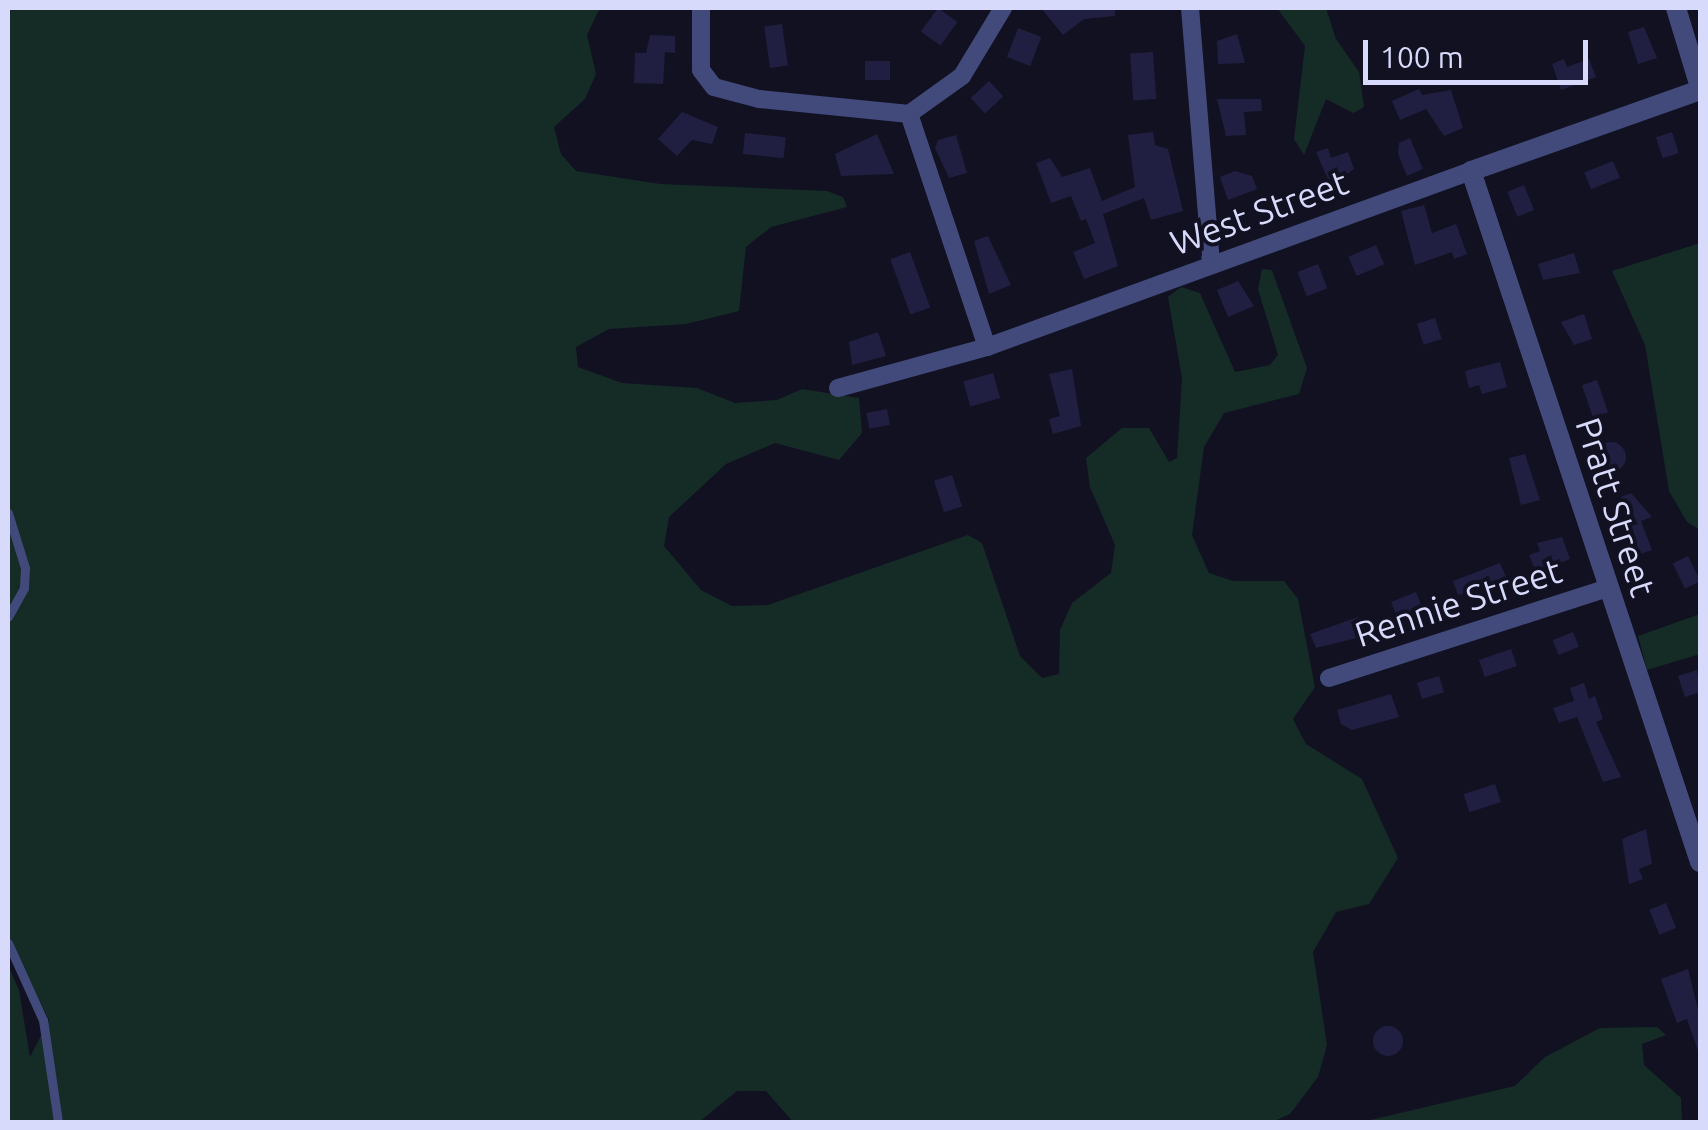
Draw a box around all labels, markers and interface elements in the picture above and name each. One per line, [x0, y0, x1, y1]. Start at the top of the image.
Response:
scale bar [1368, 20, 1593, 82]
text: 100 m [1380, 40, 1464, 74]
street label: West Street [1164, 160, 1354, 264]
street label: Pratt Street [1567, 412, 1665, 602]
street label: Rennie Street [1349, 549, 1567, 655]

